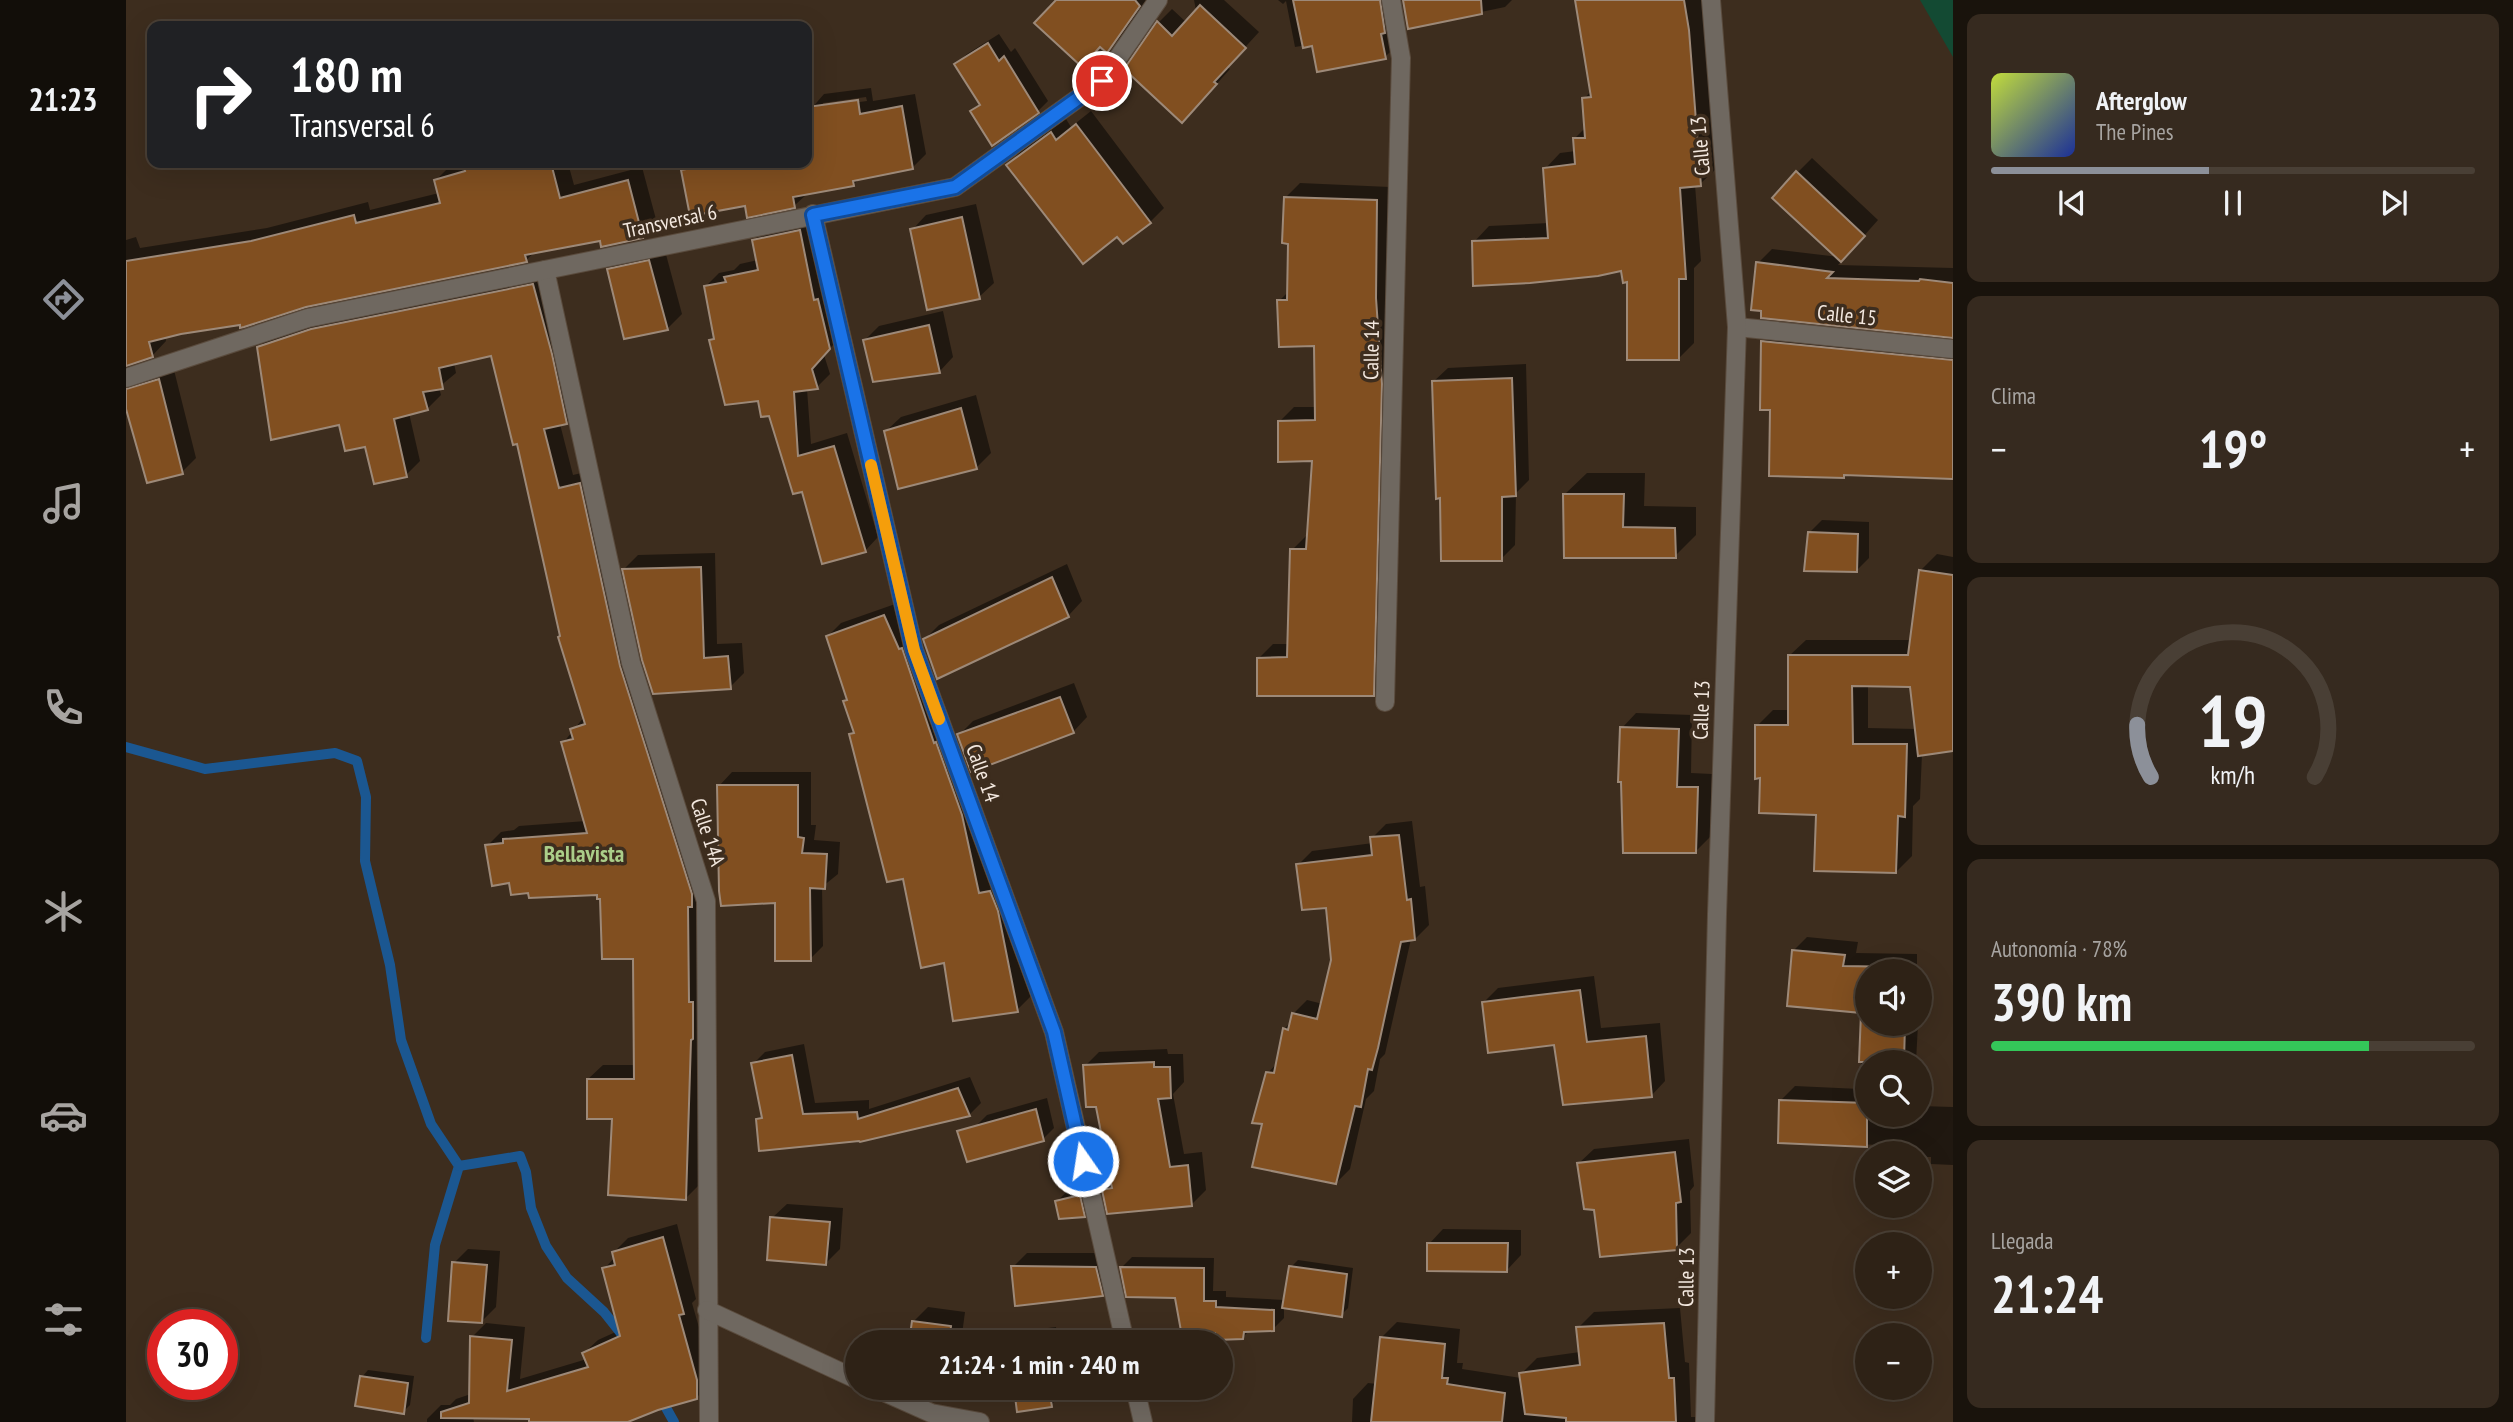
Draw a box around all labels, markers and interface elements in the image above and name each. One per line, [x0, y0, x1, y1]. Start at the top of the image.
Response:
text: 180 m [290, 42, 403, 106]
icon: right [175, 49, 266, 140]
pin [1072, 51, 1132, 111]
icon: arrive [1083, 62, 1121, 100]
text: 21:23 [28, 78, 98, 120]
text: Afterglow [2096, 84, 2187, 117]
text: Transversal 6 [290, 104, 435, 146]
street label: Calle 13 [1684, 115, 1716, 177]
text: The Pines [2096, 117, 2174, 146]
icon: previous [2053, 184, 2091, 222]
icon: pause [2214, 184, 2252, 222]
icon: next [2375, 184, 2413, 222]
street label: Transversal 6 [621, 198, 719, 244]
icon: directions [39, 275, 88, 324]
street label: Calle 15 [1816, 298, 1878, 332]
street label: Calle 14 [1357, 319, 1385, 380]
text: Clima [1991, 381, 2036, 410]
text: 19° [2199, 415, 2267, 482]
text: − [1991, 424, 2007, 473]
text: + [2459, 424, 2475, 473]
icon: music [39, 479, 88, 528]
text: 19 [2198, 673, 2268, 767]
street label: Calle 13 [1686, 680, 1716, 740]
icon: phone [39, 683, 88, 732]
street label: Calle 14 [960, 740, 1006, 806]
text: km/h [2211, 759, 2255, 791]
street label: Calle 14A [684, 795, 732, 869]
district label: Bellavista [544, 839, 624, 868]
icon: climate [39, 887, 88, 936]
text: Autonomía · 78% [1991, 934, 2127, 963]
map controls [1855, 959, 1932, 1400]
button: sound [1855, 959, 1932, 1036]
text: 390 km [1991, 968, 2132, 1035]
button: search [1855, 1050, 1932, 1127]
icon: car [39, 1091, 88, 1140]
position arrow [1046, 1124, 1120, 1198]
button: layers [1855, 1141, 1932, 1218]
text: Llegada [1991, 1226, 2054, 1255]
button: + [1855, 1232, 1932, 1309]
street label: Calle 13 [1672, 1247, 1700, 1307]
text: 21:24 [1991, 1260, 2103, 1327]
icon: filters [39, 1295, 88, 1344]
speed limit sign: 30 [147, 1309, 238, 1400]
button: − [1855, 1323, 1932, 1400]
text: 21:24 · 1 min · 240 m [939, 1348, 1139, 1381]

